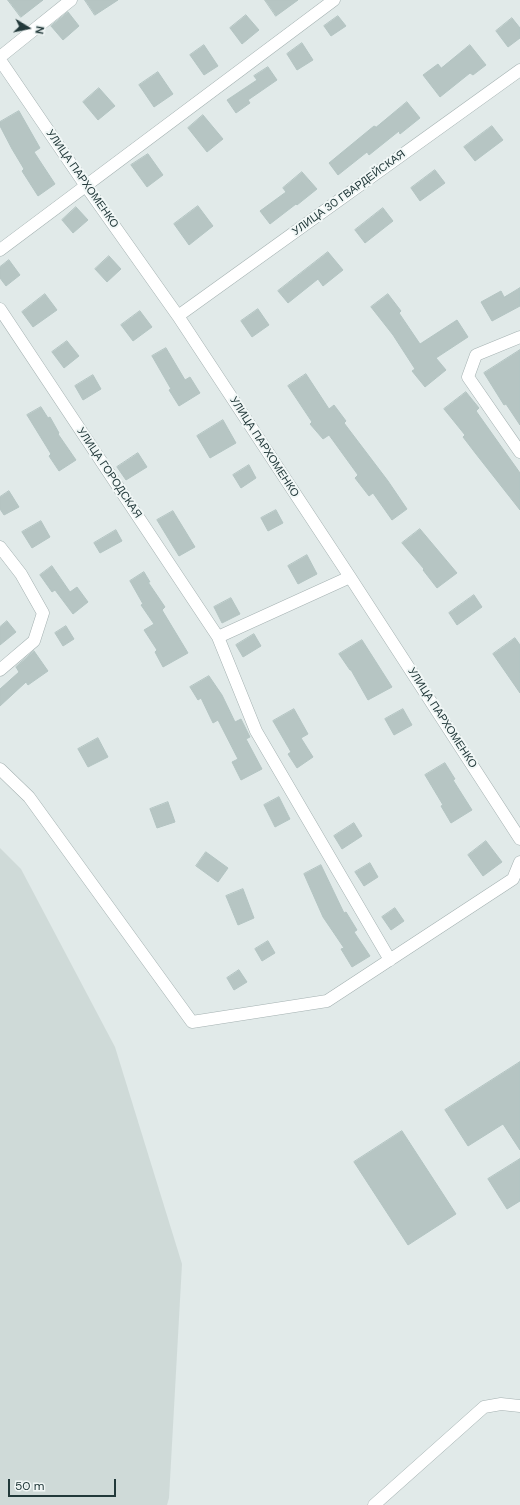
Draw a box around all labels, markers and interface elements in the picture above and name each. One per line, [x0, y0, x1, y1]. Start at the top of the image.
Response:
north arrow [8, 8, 48, 48]
text: N [32, 25, 47, 35]
street label: УЛИЦА ПАРХОМЕНКО [43, 127, 121, 231]
street label: УЛИЦА 30 ГВАРДЕЙСКАЯ [290, 148, 408, 238]
street label: УЛИЦА ПАРХОМЕНКО [227, 394, 301, 500]
street label: УЛИЦА ГОРОДСКАЯ [74, 425, 144, 521]
street label: УЛИЦА ПАРХОМЕНКО [405, 665, 479, 771]
scale bar [10, 1471, 118, 1497]
text: 50 m [15, 1478, 44, 1494]

